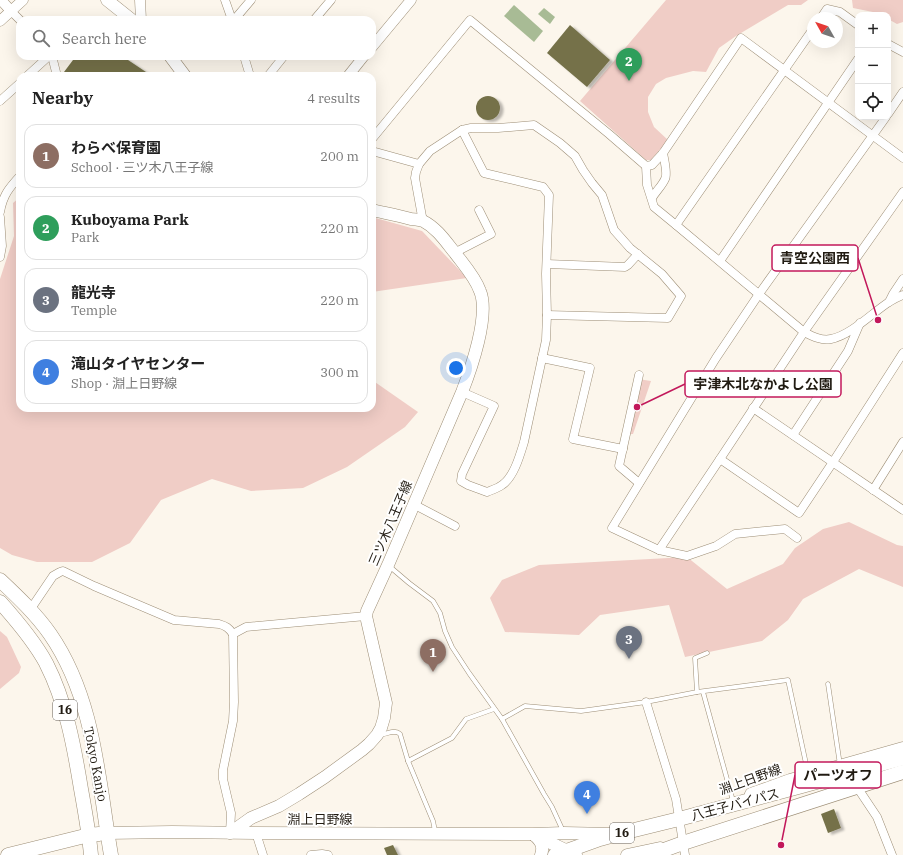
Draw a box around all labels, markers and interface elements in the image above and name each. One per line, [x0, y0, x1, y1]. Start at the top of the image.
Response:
north arrow [807, 12, 843, 48]
map controls [855, 12, 891, 120]
button: + [855, 12, 891, 48]
search box [16, 16, 376, 60]
icon: search [30, 27, 52, 49]
text: Search here [62, 29, 147, 48]
pin: 2 [616, 48, 642, 81]
button: − [855, 48, 891, 84]
button: locate [855, 84, 891, 120]
text: Nearby [32, 87, 93, 109]
text: 4 results [307, 90, 360, 107]
text: わらべ保育園 [71, 138, 161, 157]
text: 1 [42, 148, 50, 165]
text: 200 m [320, 148, 359, 165]
text: School · 三ツ木八王子線 [71, 159, 213, 176]
text: Kuboyama Park [71, 210, 189, 229]
text: 2 [42, 220, 50, 237]
text: 220 m [320, 220, 359, 237]
text: Park [71, 229, 99, 246]
callout: 青空公園西 [772, 245, 858, 271]
text: 青空公園西 [780, 249, 850, 267]
text: 龍光寺 [71, 283, 116, 302]
text: 3 [42, 292, 50, 309]
text: 220 m [320, 292, 359, 309]
text: Temple [71, 302, 117, 319]
text: 滝山タイヤセンター [71, 354, 206, 373]
your location [446, 358, 466, 378]
text: 4 [42, 364, 50, 381]
text: 300 m [320, 364, 359, 381]
callout: 宇津木北なかよし公園 [685, 371, 841, 397]
text: Shop · 淵上日野線 [71, 375, 177, 392]
text: 宇津木北なかよし公園 [693, 375, 833, 393]
street label: 三ツ木八王子線 [365, 478, 416, 568]
pin: 3 [616, 626, 642, 659]
pin: 1 [420, 639, 446, 672]
road number: 16 [53, 700, 77, 720]
street label: Tokyo Kanjo [80, 725, 111, 803]
street label: 淵上日野線 [717, 760, 784, 799]
callout: パーツオフ [795, 762, 881, 788]
text: パーツオフ [803, 766, 873, 784]
pin: 4 [574, 781, 600, 814]
street label: 八王子バイパス [689, 785, 781, 824]
street label: 淵上日野線 [287, 811, 353, 828]
road number: 16 [610, 823, 634, 843]

